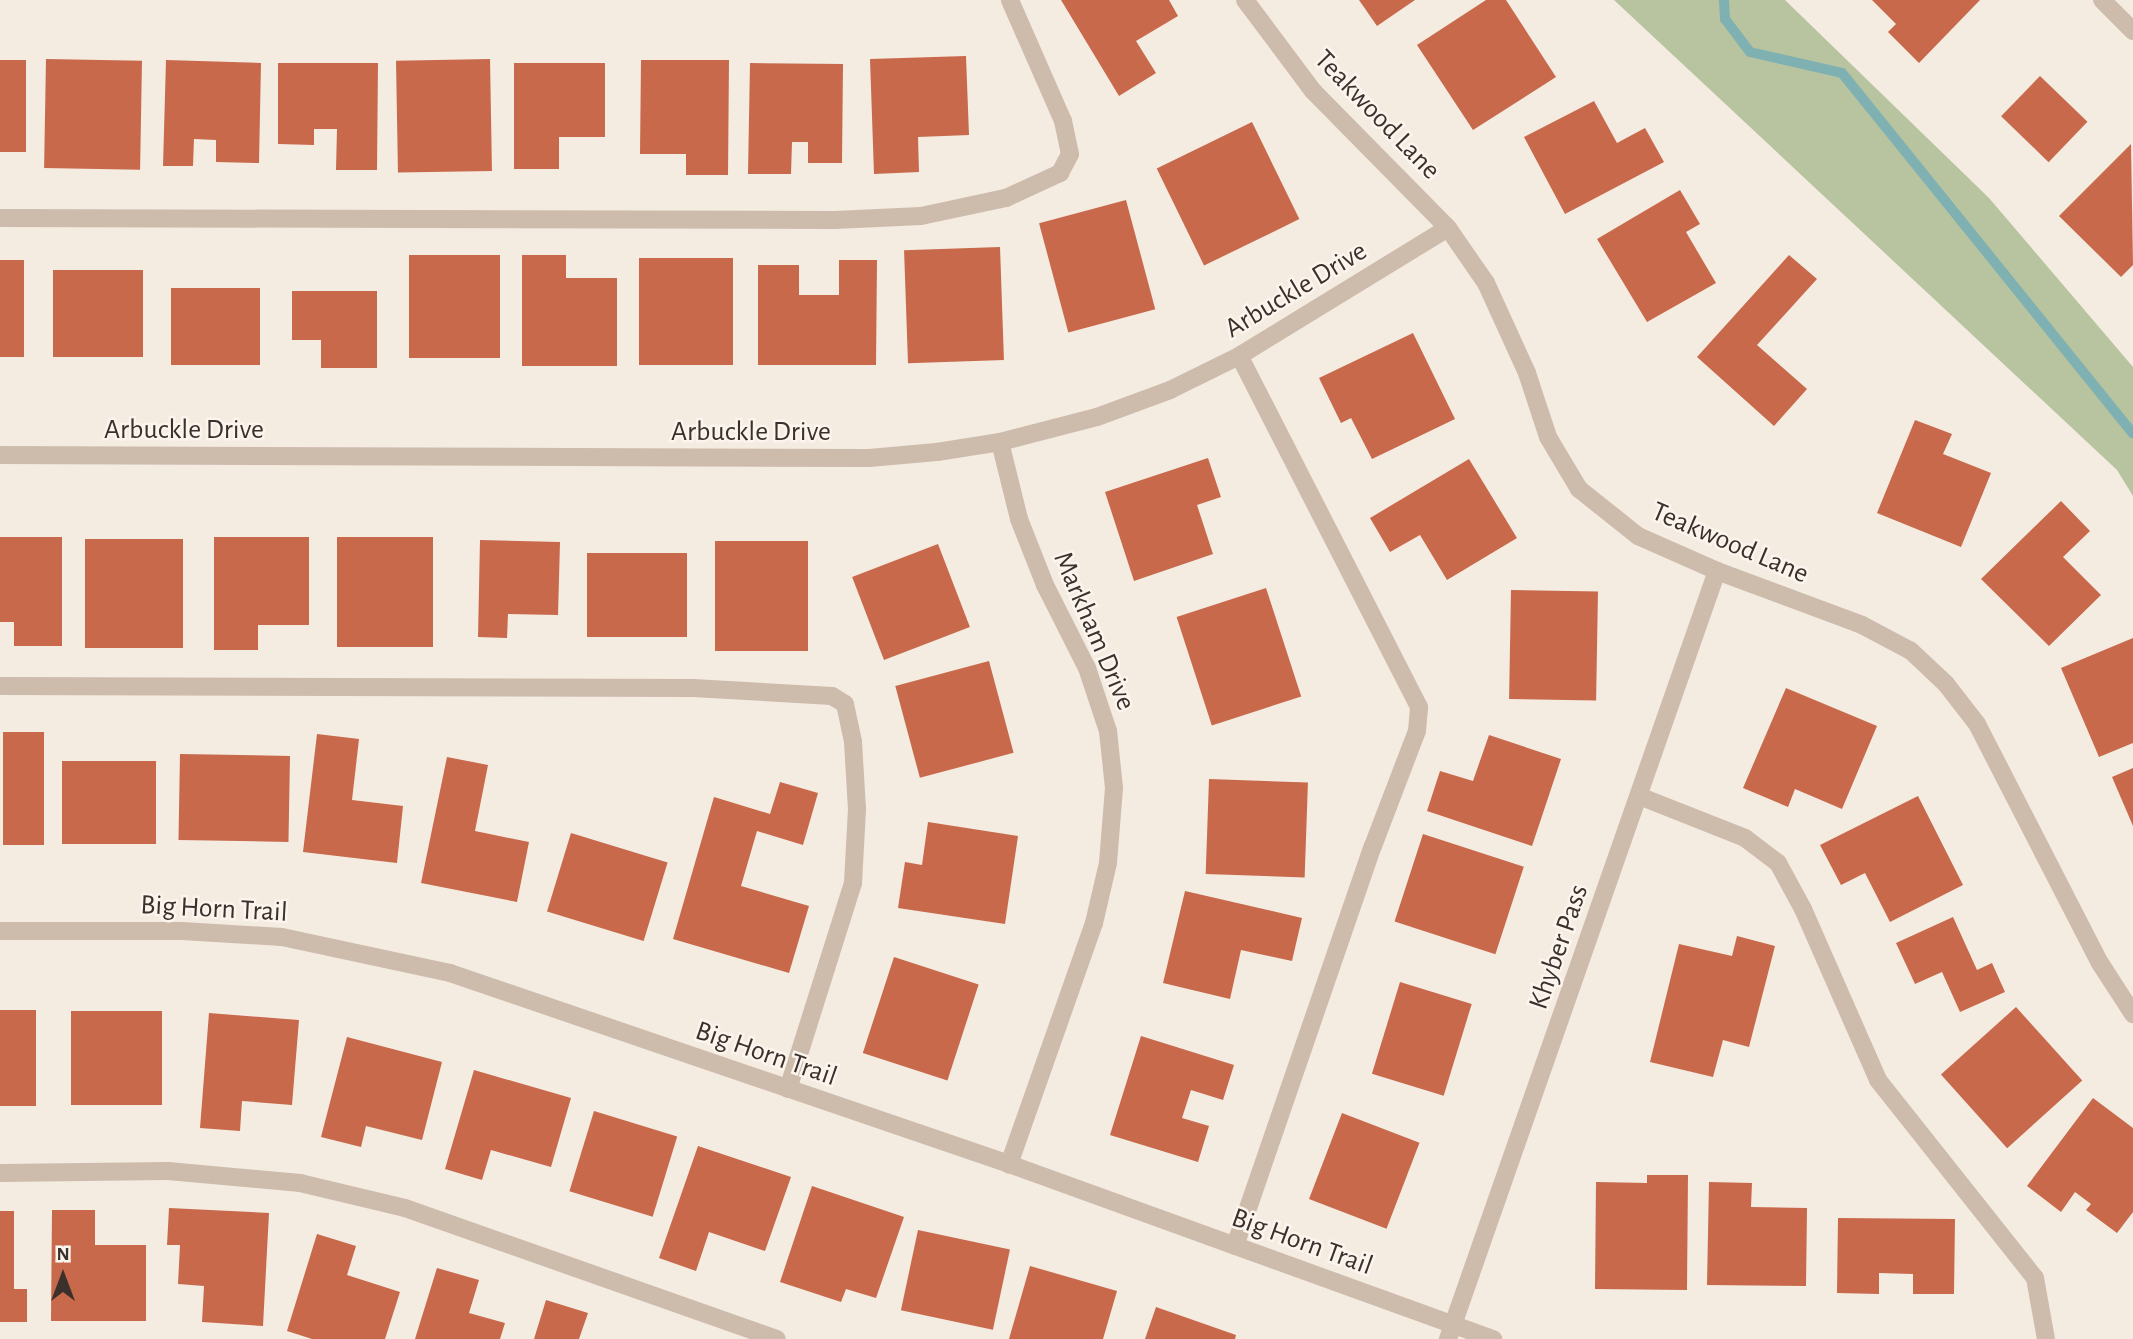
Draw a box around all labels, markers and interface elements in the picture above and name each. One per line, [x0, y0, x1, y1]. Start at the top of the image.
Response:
street label: Teakwood Lane [1307, 43, 1447, 187]
street label: Arbuckle Drive [1219, 234, 1373, 346]
street label: Arbuckle Drive [104, 413, 264, 447]
street label: Arbuckle Drive [671, 415, 831, 449]
street label: Teakwood Lane [1646, 495, 1814, 591]
street label: Markham Drive [1046, 547, 1142, 715]
street label: Khyber Pass [1522, 880, 1596, 1014]
street label: Big Horn Trail [139, 888, 289, 930]
street label: Big Horn Trail [691, 1014, 841, 1094]
street label: Big Horn Trail [1227, 1201, 1377, 1283]
north arrow [28, 1241, 98, 1311]
text: N [56, 1245, 70, 1264]

